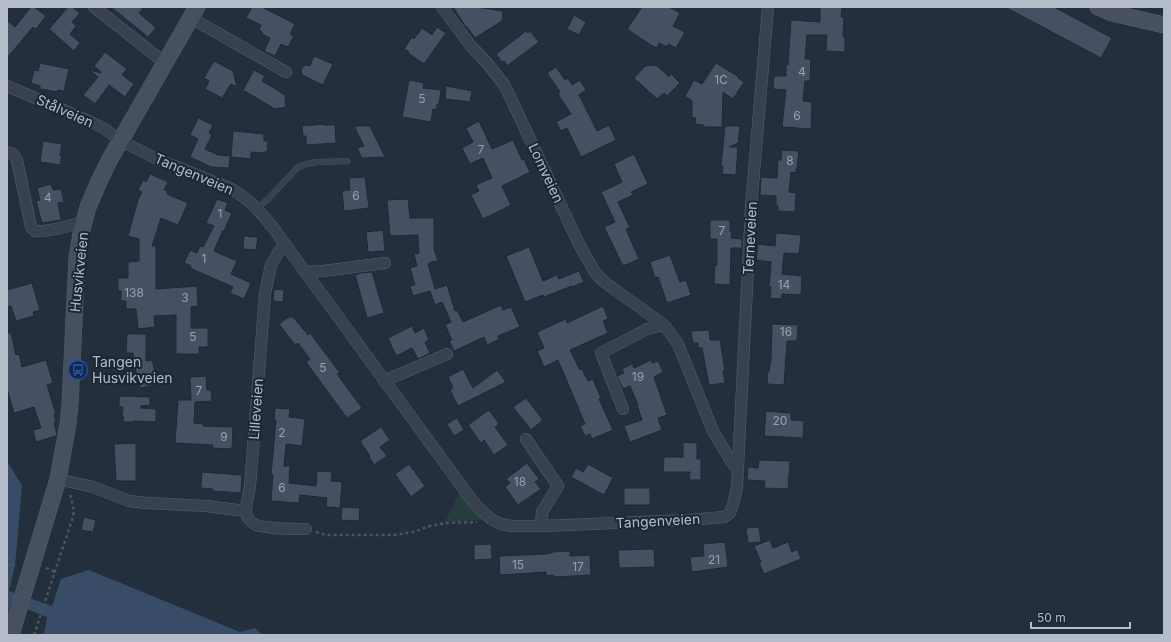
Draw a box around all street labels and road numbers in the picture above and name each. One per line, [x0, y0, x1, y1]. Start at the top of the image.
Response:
street label: Stålveien [34, 90, 96, 131]
street label: Lomveien [525, 140, 568, 205]
street label: Tangenveien [152, 149, 236, 198]
street label: Terneveien [739, 201, 760, 275]
street label: Husvikveien [66, 231, 91, 313]
street label: Lilleveien [245, 378, 266, 440]
street label: Tangenveien [615, 510, 701, 531]

